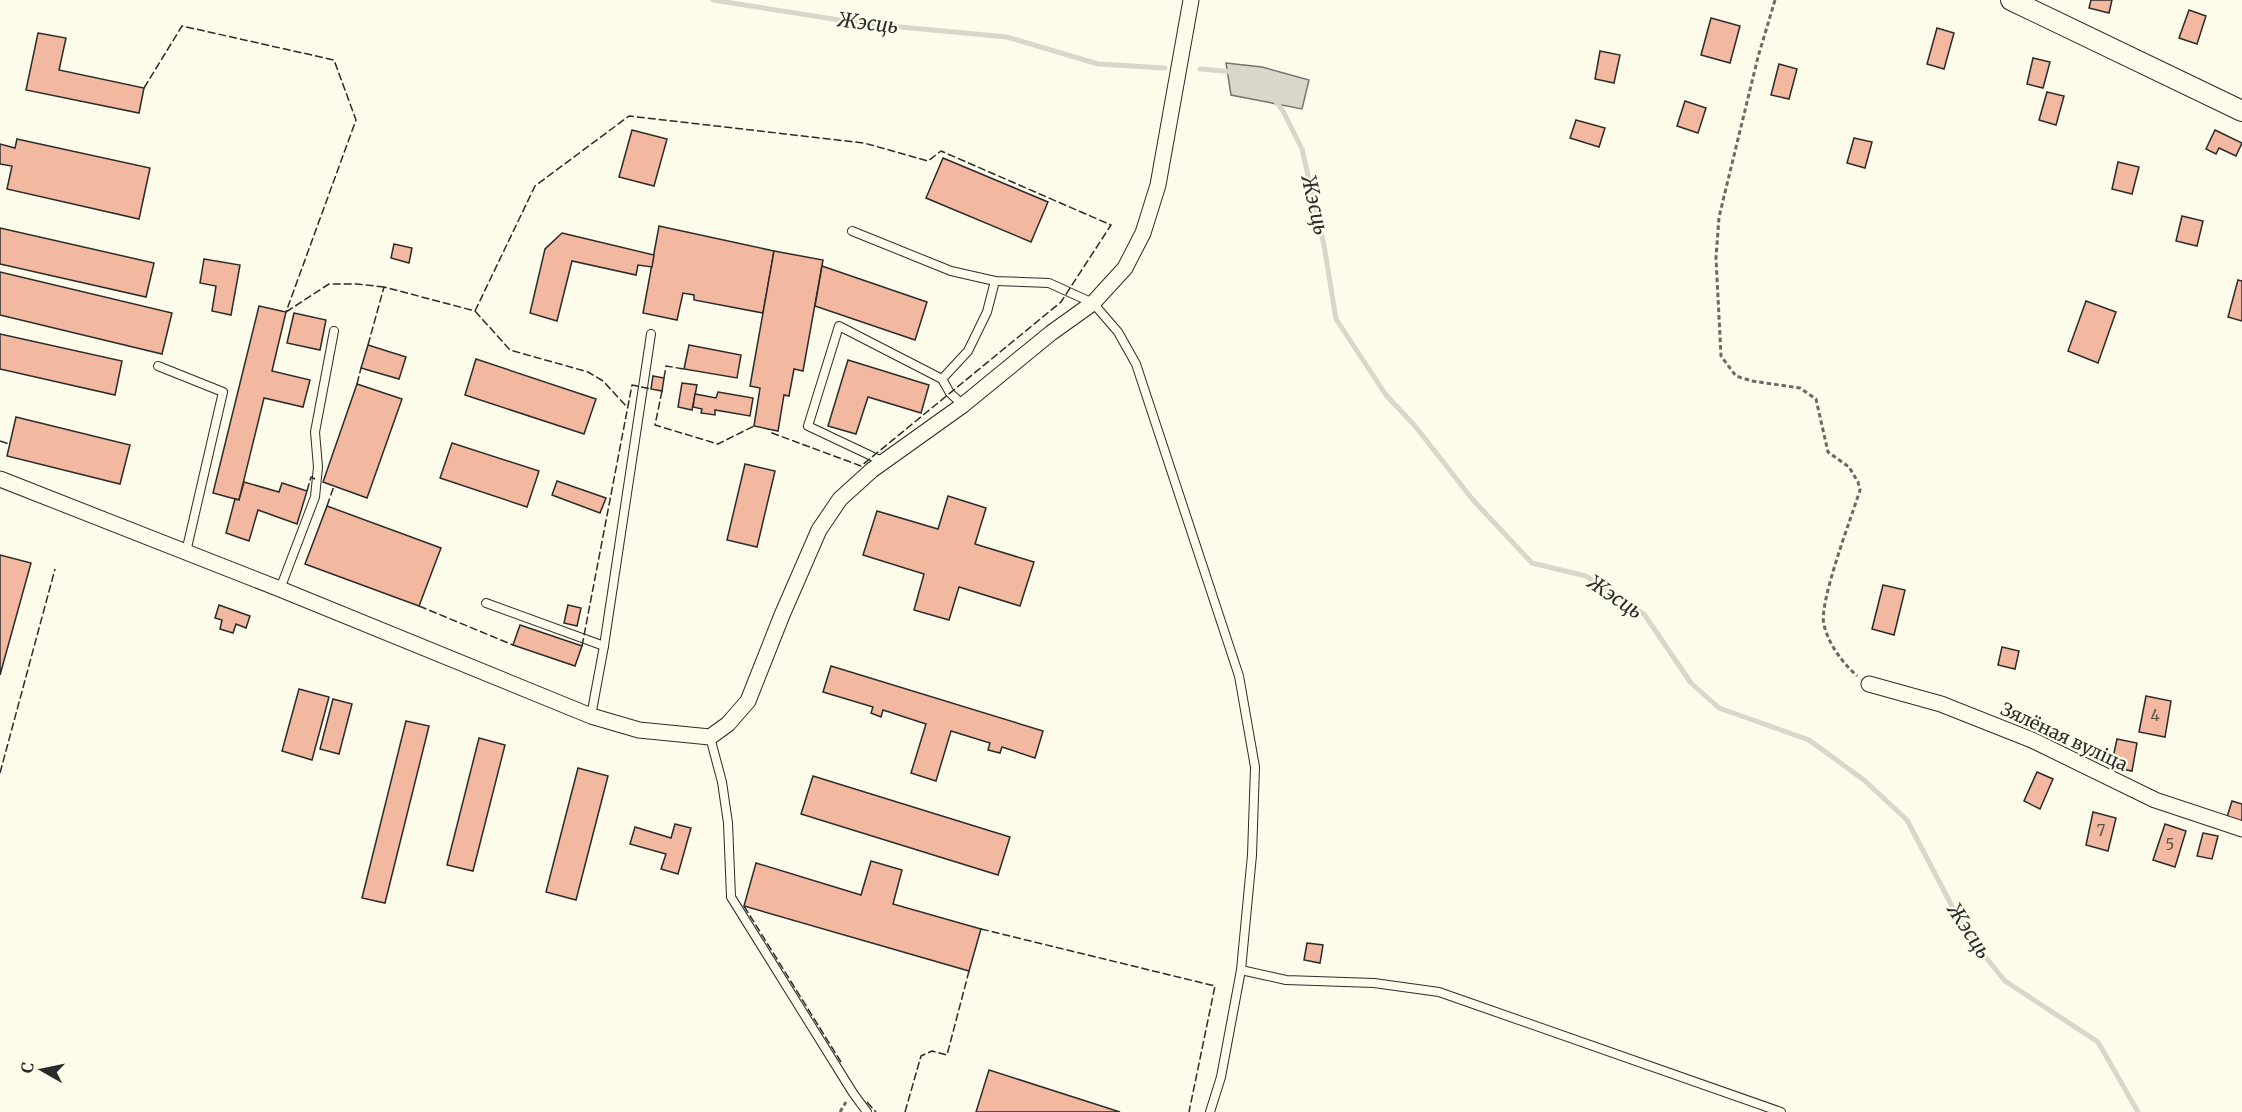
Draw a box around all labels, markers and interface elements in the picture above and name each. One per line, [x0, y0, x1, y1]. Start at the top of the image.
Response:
water label: Жэсць [835, 6, 900, 39]
water label: Жэсць [1296, 172, 1334, 237]
water label: Жэсць [1582, 569, 1647, 624]
street label: Зялёная вуліца [1997, 697, 2132, 776]
house number: 4 [2150, 706, 2160, 725]
house number: 7 [2097, 821, 2106, 840]
house number: 5 [2166, 835, 2174, 854]
water label: Жэсць [1942, 898, 1996, 963]
north arrow [12, 1040, 72, 1100]
text: С [16, 1061, 38, 1074]

